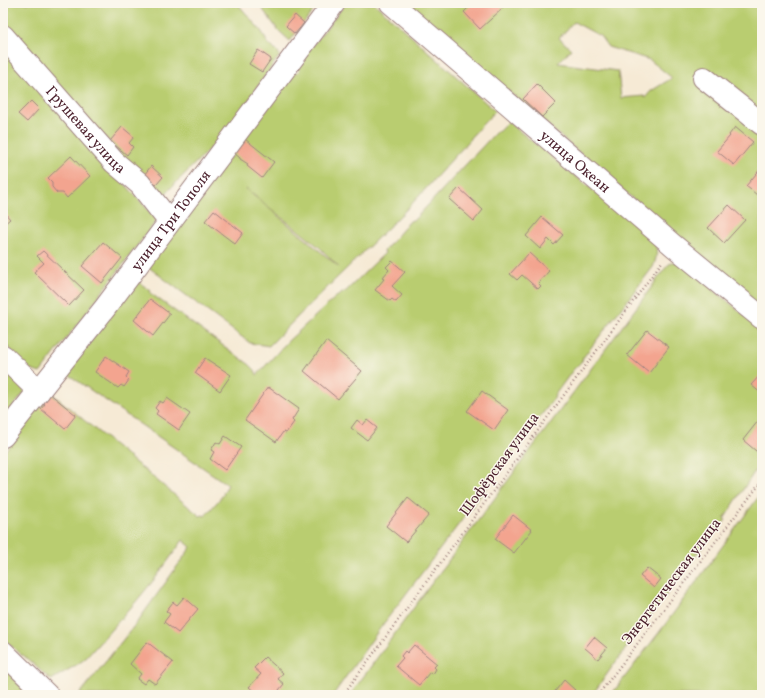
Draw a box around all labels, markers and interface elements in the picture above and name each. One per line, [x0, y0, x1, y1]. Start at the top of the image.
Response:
street label: Грушевая улица [40, 82, 130, 179]
street label: улица Океан [534, 126, 614, 199]
street label: улица Три Тополя [127, 167, 217, 276]
street label: Шофёрская улица [455, 409, 545, 521]
street label: Энергетическая улица [618, 514, 727, 650]

